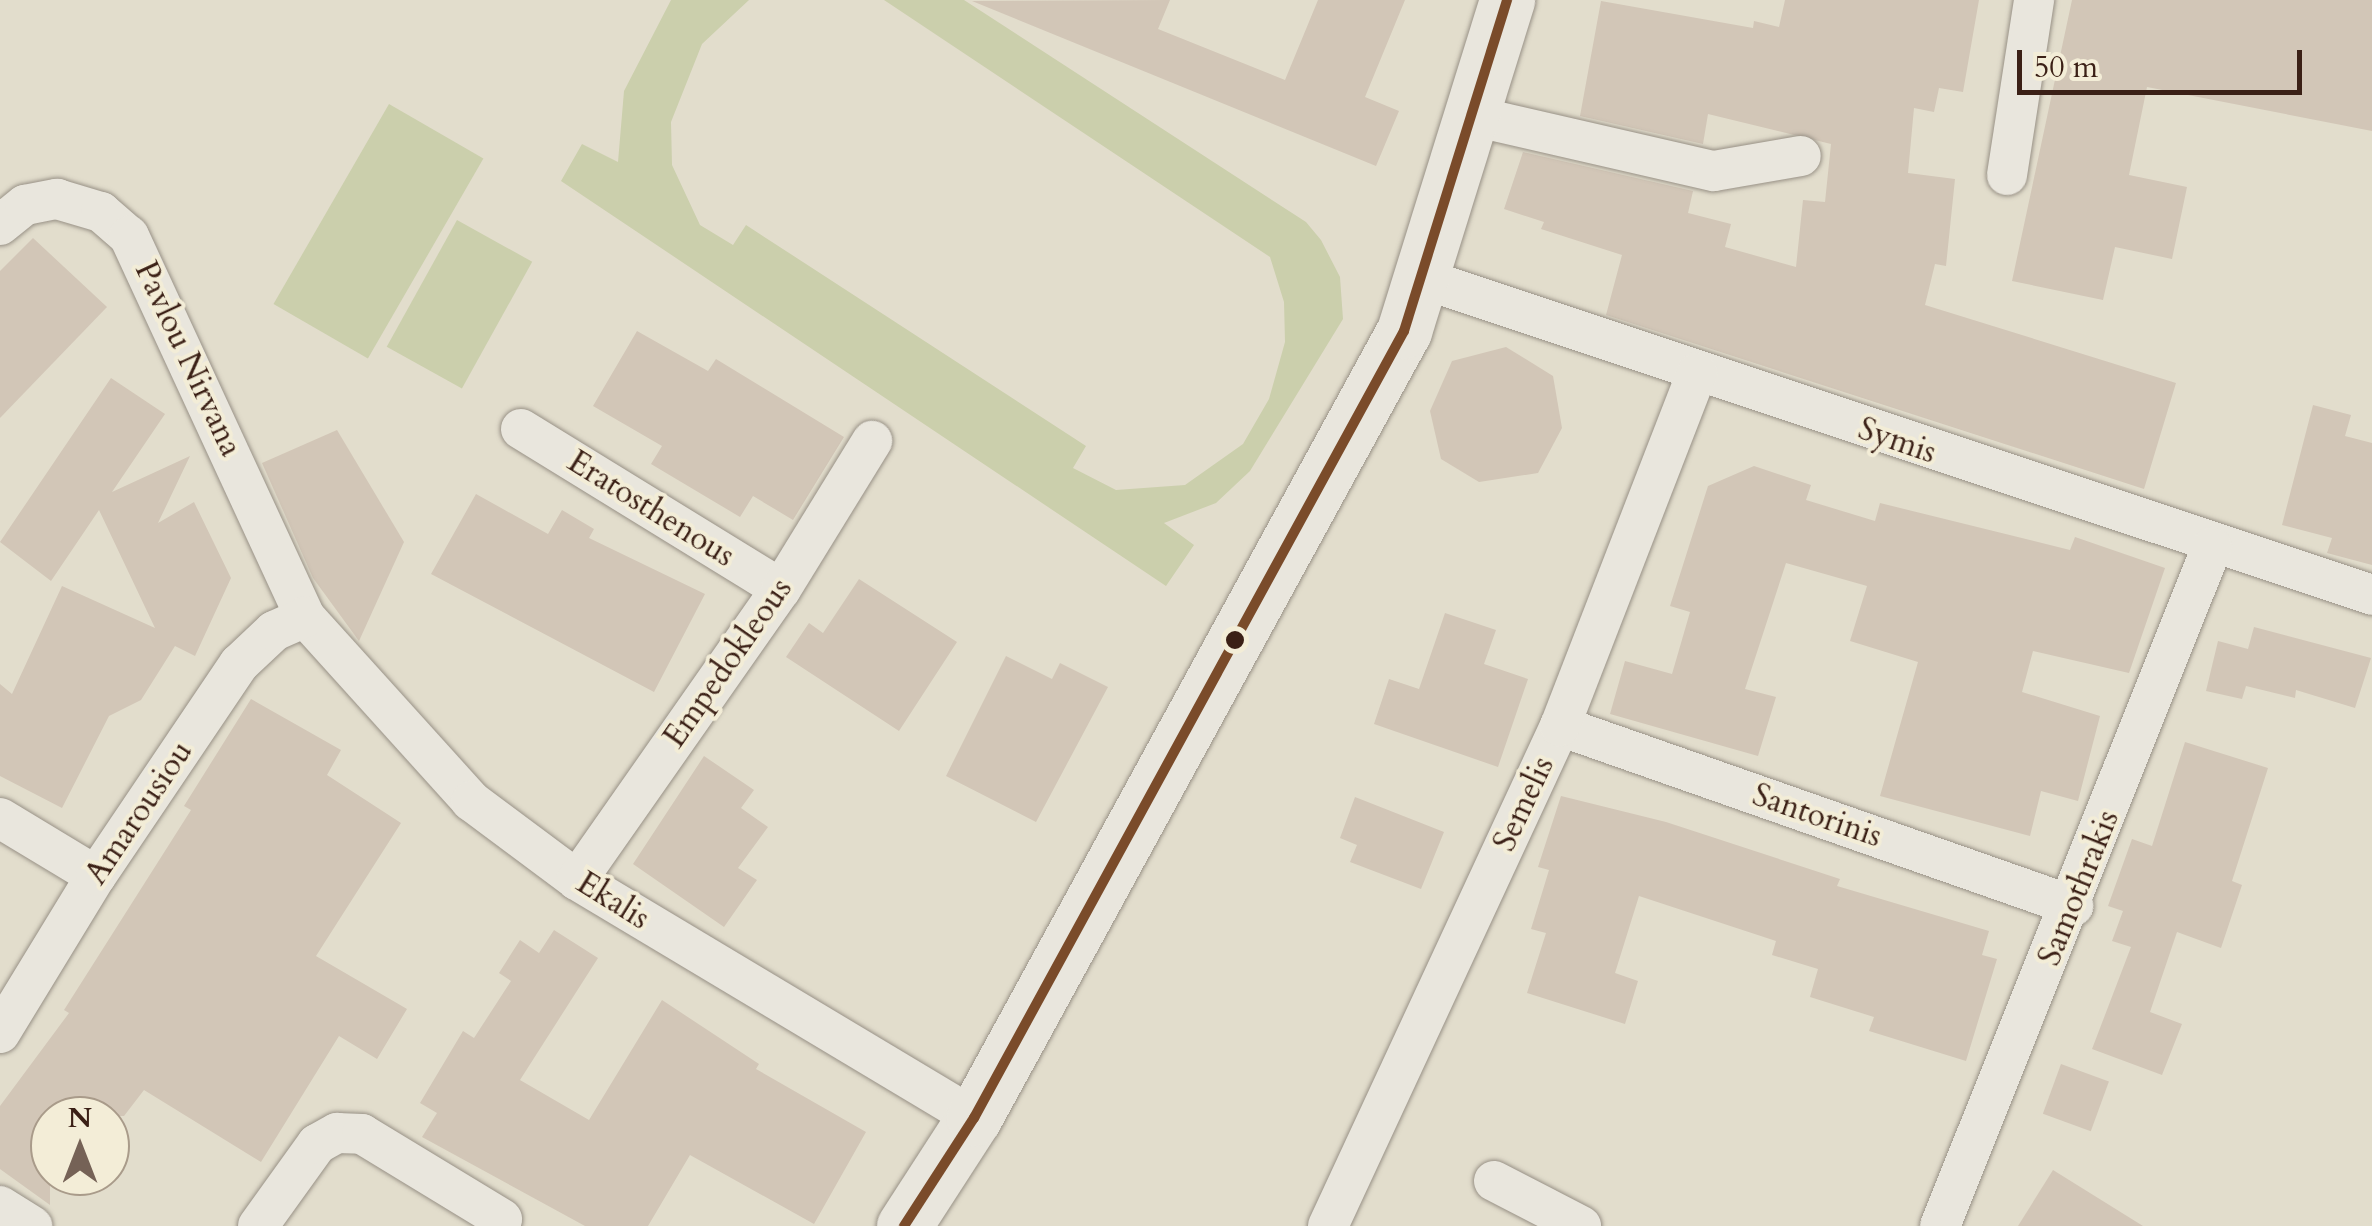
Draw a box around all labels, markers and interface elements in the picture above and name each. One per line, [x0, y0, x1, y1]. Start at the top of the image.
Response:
scale bar [2022, 30, 2307, 92]
text: 50 m [2034, 47, 2098, 88]
street label: Pavlou Nirvana [126, 255, 250, 463]
street label: Symis [1853, 410, 1941, 472]
street label: Eratosthenous [561, 443, 741, 575]
street label: Empedokleous [655, 571, 801, 755]
unlabelled marker [1225, 630, 1245, 650]
street label: Amarousiou [77, 734, 201, 892]
street label: Semelis [1485, 751, 1563, 857]
street label: Santorinis [1747, 776, 1887, 856]
street label: Samothrakis [2030, 805, 2128, 971]
street label: Ekalis [570, 864, 656, 938]
north arrow [30, 1096, 130, 1196]
text: N [68, 1099, 92, 1137]

